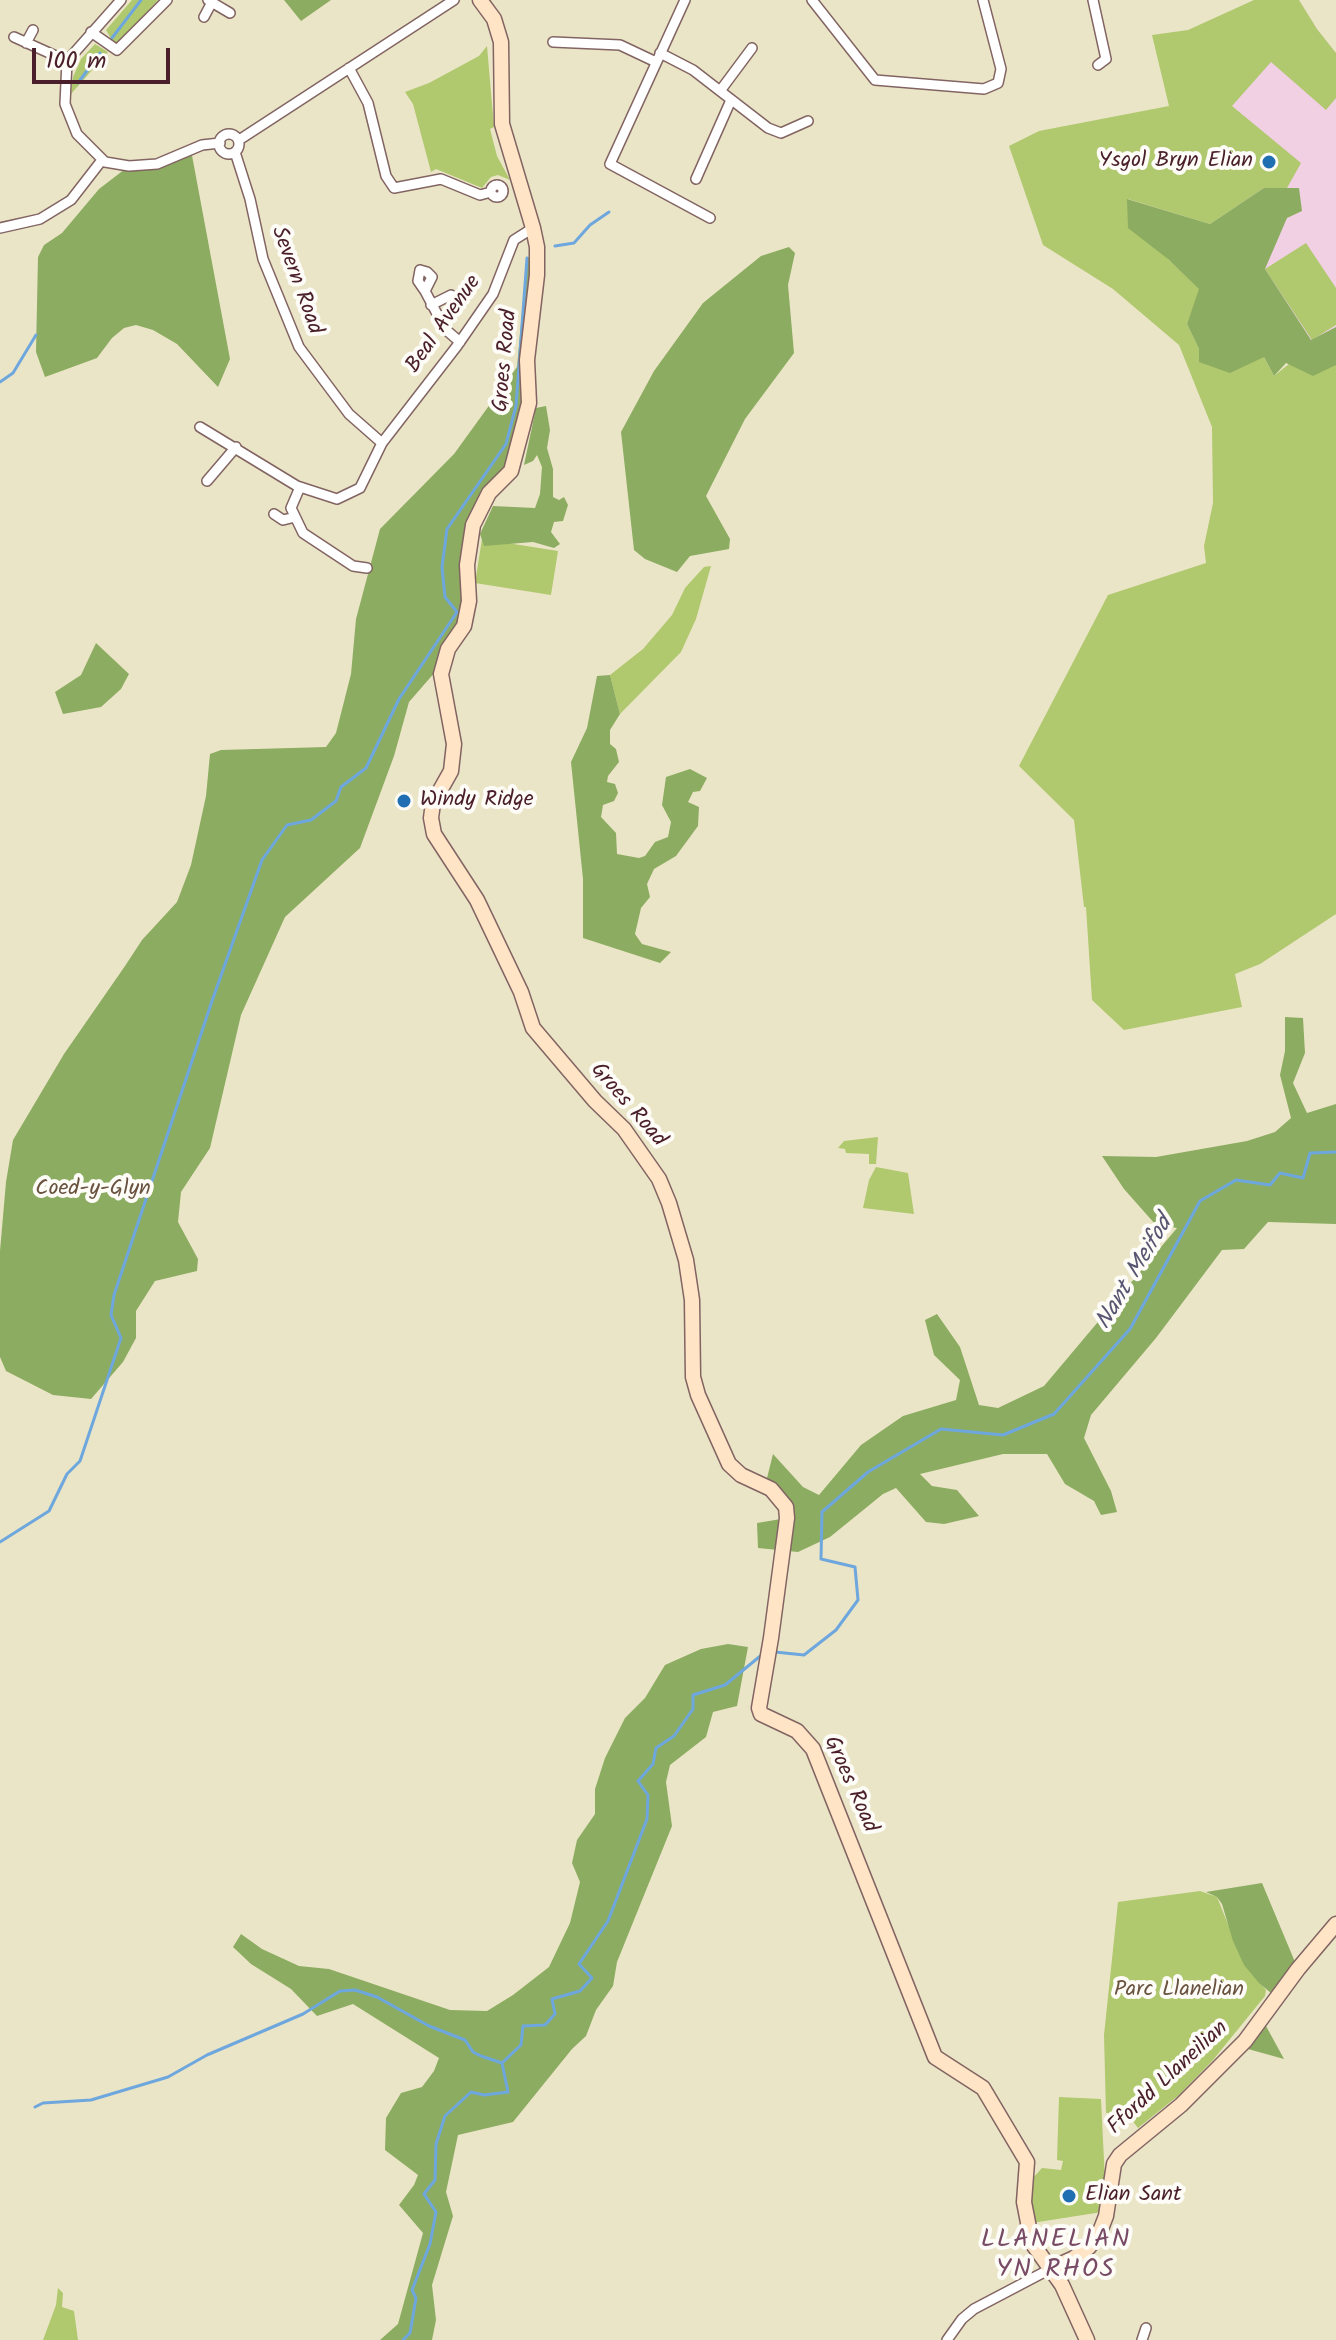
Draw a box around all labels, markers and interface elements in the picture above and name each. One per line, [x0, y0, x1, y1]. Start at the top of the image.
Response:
scale bar [36, 32, 174, 82]
text: 100 m [46, 42, 106, 81]
place label: Ysgol Bryn Elian [1099, 149, 1253, 175]
marker: Ysgol Bryn Elian [1260, 153, 1278, 171]
street label: Severn Road [263, 224, 327, 338]
street label: Beal Avenue [402, 271, 488, 379]
street label: Groes Road [489, 309, 525, 413]
place label: Windy Ridge [420, 788, 534, 814]
marker: Windy Ridge [395, 792, 413, 810]
street label: Groes Road [583, 1059, 671, 1153]
park label: Coed-y-Glyn [35, 1177, 151, 1203]
water label: Nant Meifod [1091, 1212, 1181, 1336]
street label: Groes Road [816, 1733, 882, 1837]
park label: Parc Llanelian [1114, 1978, 1244, 2004]
street label: Ffordd Llaneilian [1103, 2016, 1235, 2142]
place label: Elian Sant [1085, 2183, 1182, 2209]
marker: Elian Sant [1060, 2187, 1078, 2205]
district label: LLANELIAN YN RHOS [981, 2226, 1131, 2288]

